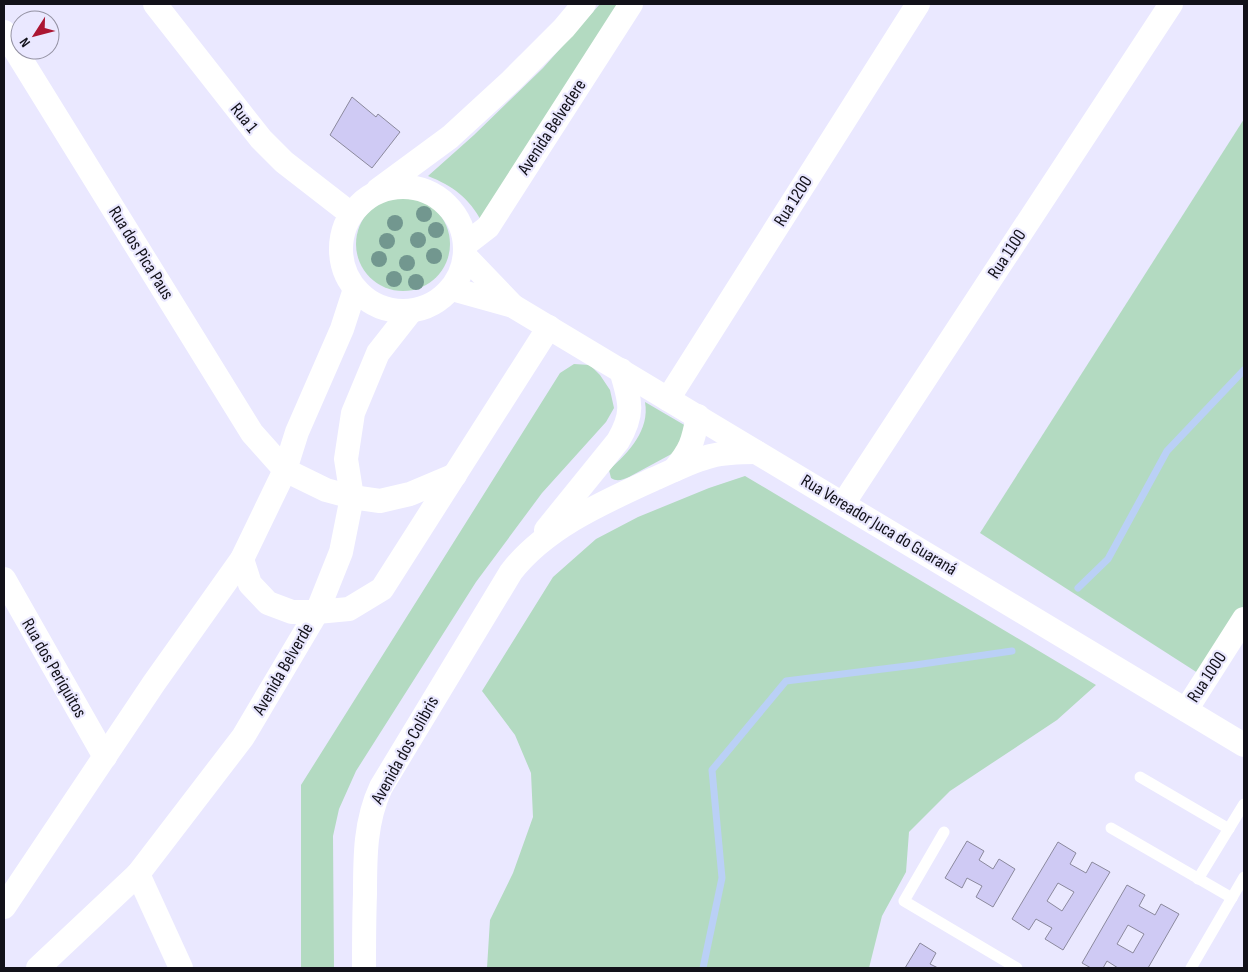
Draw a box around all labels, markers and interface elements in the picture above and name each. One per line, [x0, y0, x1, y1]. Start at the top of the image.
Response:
north arrow [10, 10, 60, 60]
text: N [16, 34, 34, 50]
street label: Avenida Belvedere [513, 75, 591, 179]
street label: Rua 1 [226, 99, 263, 138]
street label: Rua 1200 [769, 172, 817, 230]
street label: Rua dos Pica Paus [104, 203, 178, 303]
street label: Rua 1100 [983, 226, 1031, 282]
street label: Rua Vereador Juca do Guaraná [797, 470, 961, 580]
street label: Rua dos Periquitos [17, 615, 91, 721]
street label: Avenida Belverde [248, 620, 318, 719]
street label: Rua 1000 [1183, 648, 1231, 706]
street label: Avenida dos Colibris [366, 693, 443, 808]

